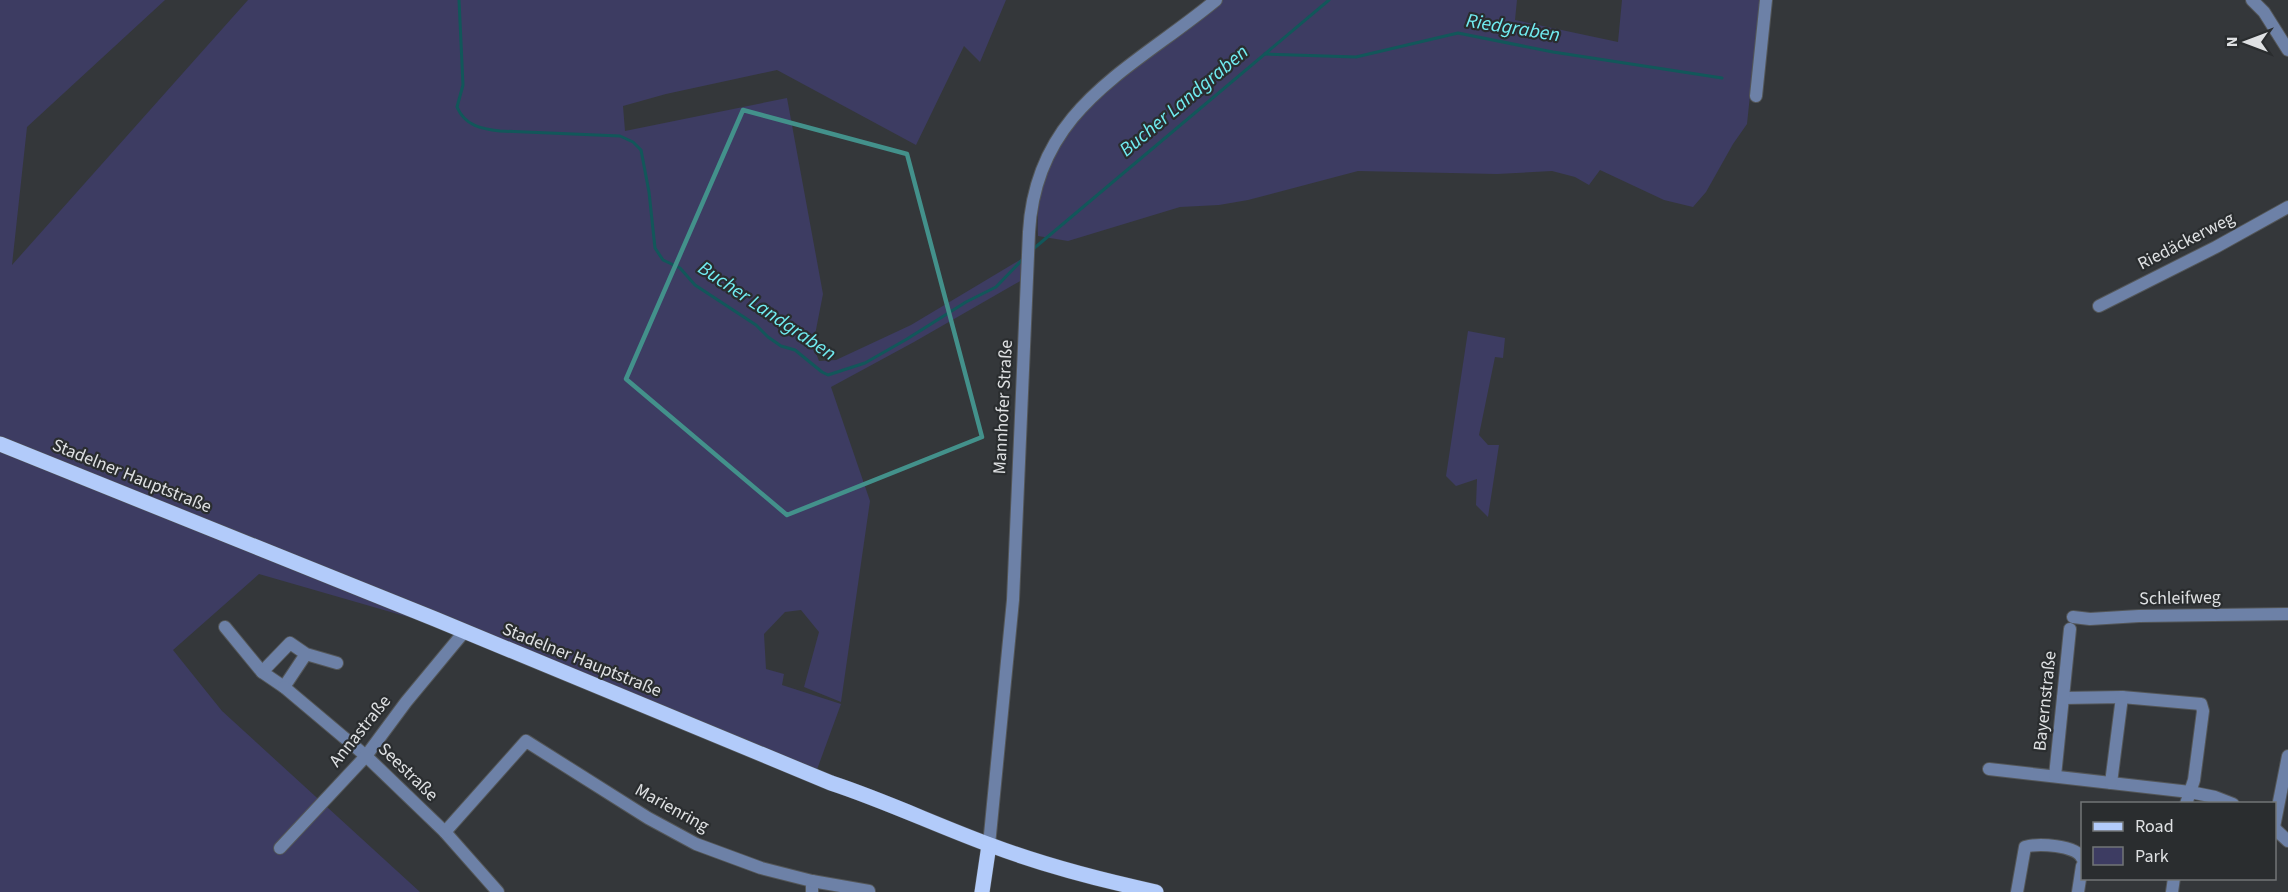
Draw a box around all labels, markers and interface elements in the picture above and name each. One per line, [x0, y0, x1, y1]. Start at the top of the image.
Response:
water label: Riedgraben [1464, 7, 1562, 49]
north arrow [2216, 12, 2276, 72]
text: N [2221, 37, 2243, 47]
water label: Bucher Landgraben [1113, 39, 1255, 163]
street label: Riedäckerweg [2133, 206, 2239, 276]
water label: Bucher Landgraben [692, 254, 842, 368]
street label: Mannhofer Straße [987, 339, 1019, 475]
street label: Stadelner Hauptstraße [49, 433, 215, 519]
street label: Schleifweg [2139, 585, 2221, 611]
street label: Stadelner Hauptstraße [499, 617, 665, 703]
street label: Bayernstraße [2027, 650, 2063, 752]
street label: Annastraße [323, 690, 397, 772]
street label: Seestraße [372, 737, 444, 807]
street label: Marienring [630, 777, 714, 839]
legend [2081, 802, 2276, 880]
text: Road [2135, 814, 2174, 839]
text: Park [2135, 844, 2169, 869]

